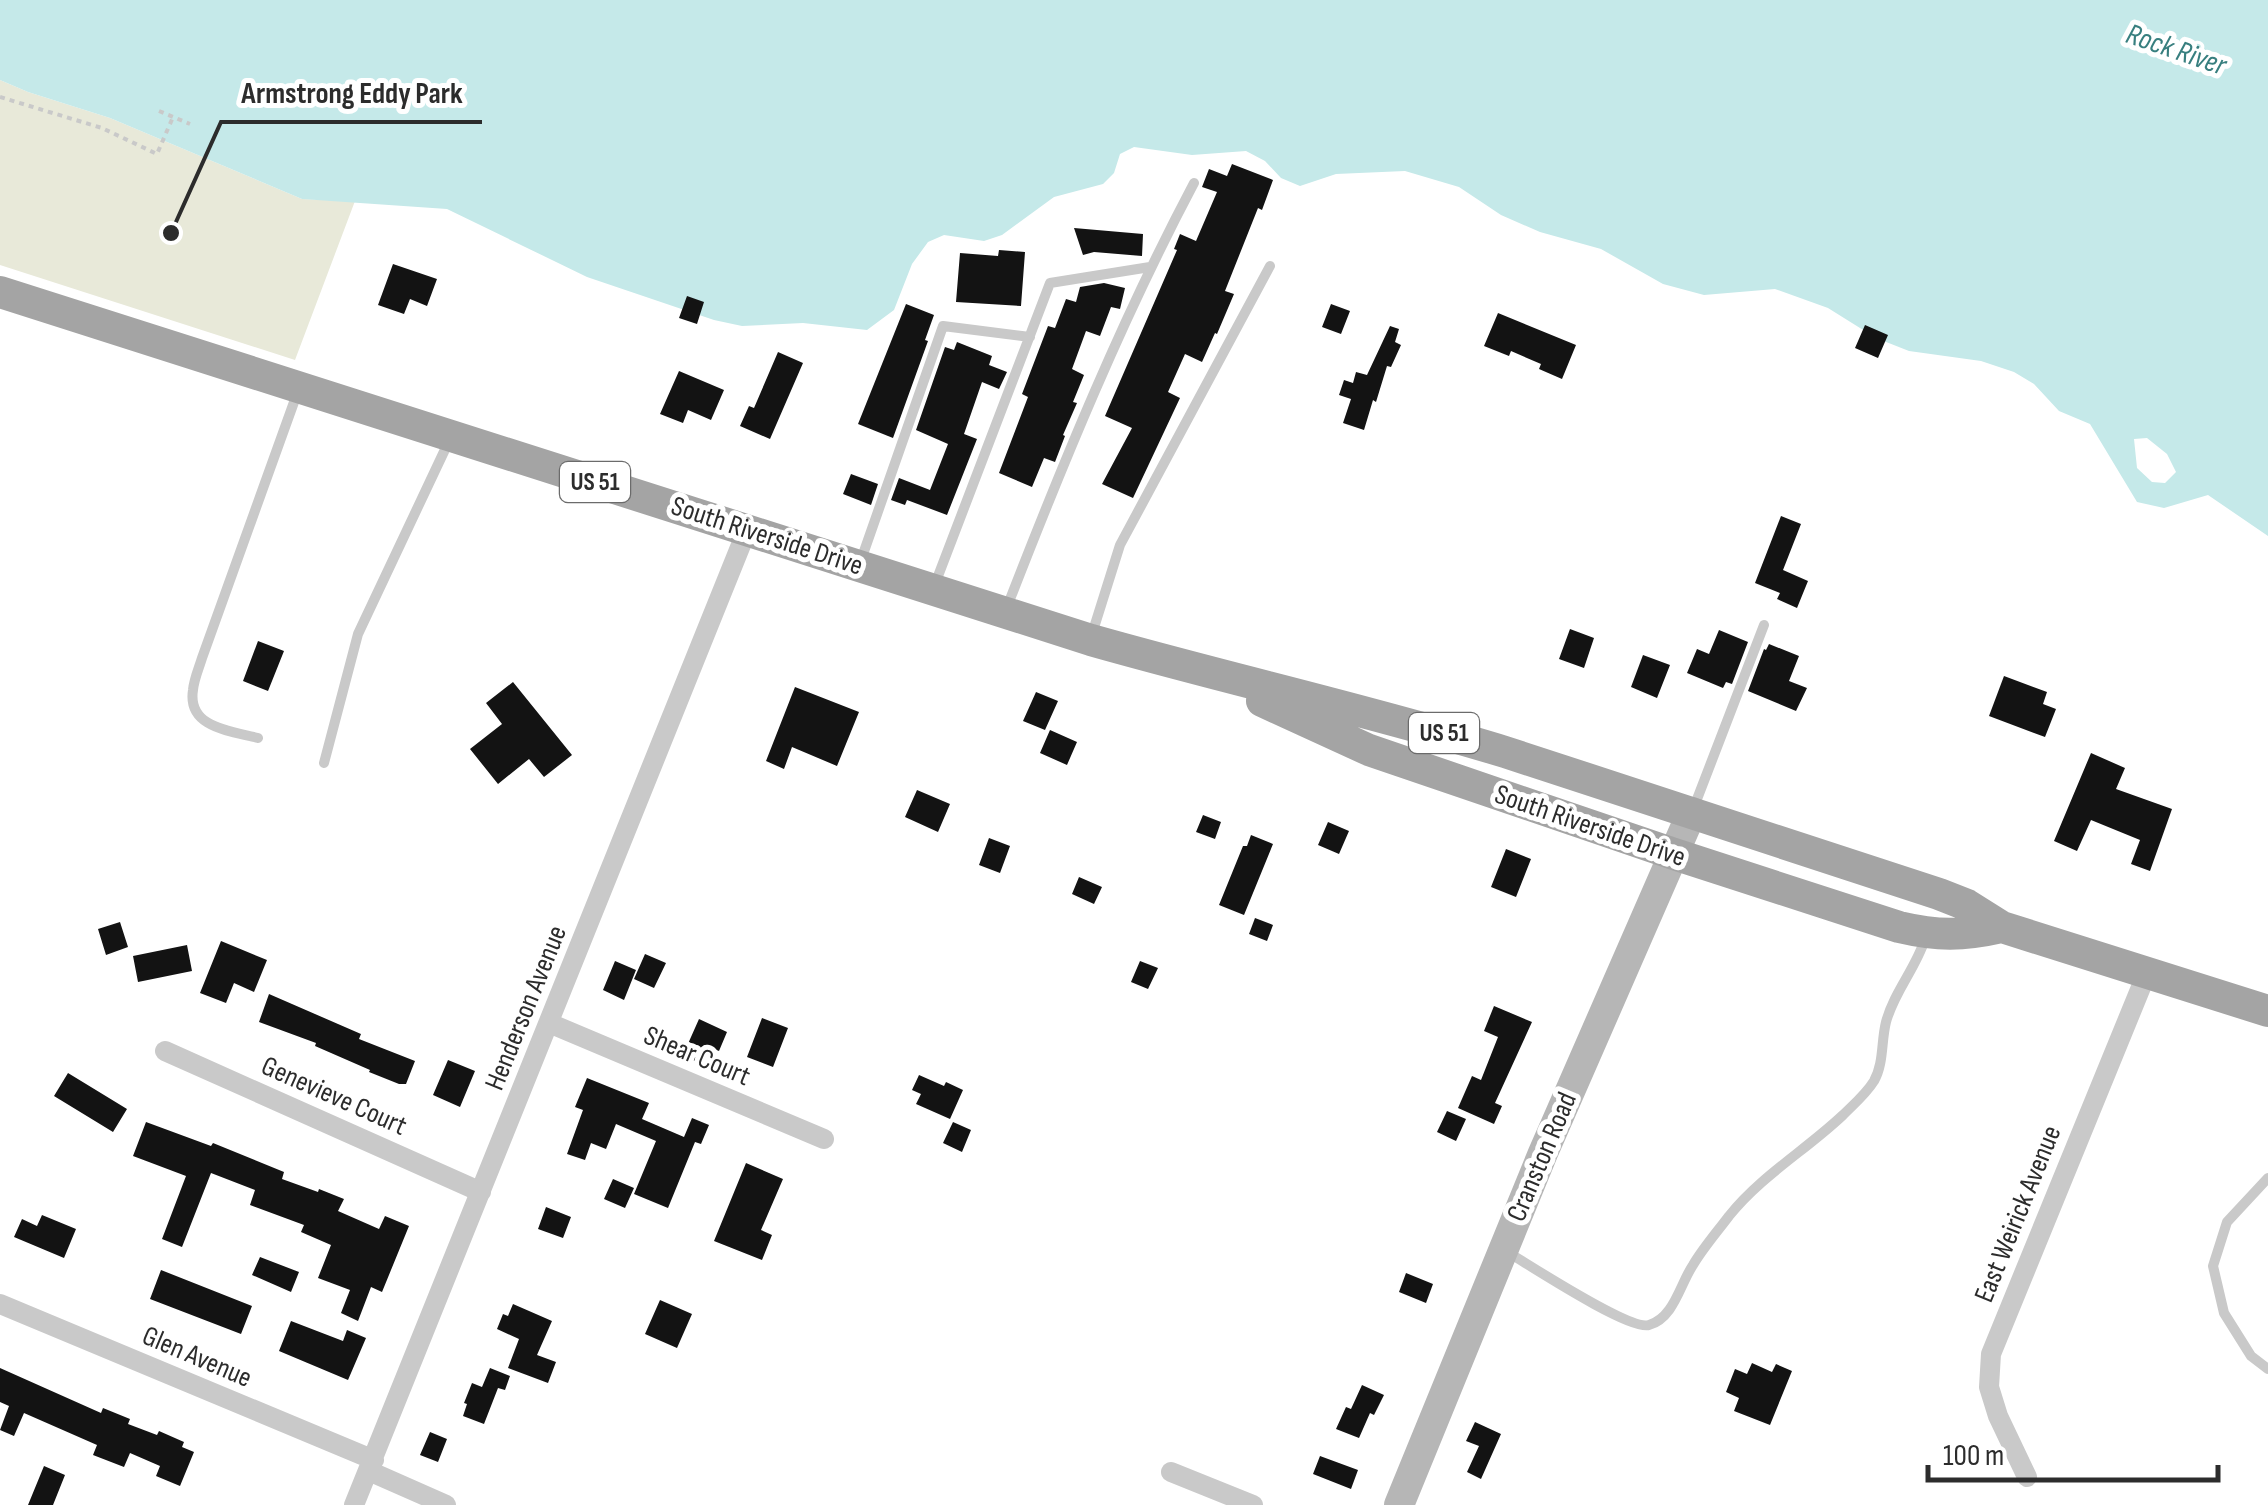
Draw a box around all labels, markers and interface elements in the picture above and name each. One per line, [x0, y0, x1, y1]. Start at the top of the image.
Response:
water label: Rock River [2121, 16, 2232, 84]
callout: Armstrong Eddy Park [221, 62, 482, 122]
text: Armstrong Eddy Park [240, 76, 463, 112]
road number: US 51 [560, 462, 630, 502]
street label: South Riverside Drive [667, 489, 867, 583]
road number: US 51 [1409, 713, 1479, 753]
street label: South Riverside Drive [1490, 778, 1690, 874]
street label: Henderson Avenue [478, 921, 574, 1095]
street label: Shear Court [639, 1019, 755, 1093]
street label: Genevieve Court [256, 1049, 412, 1143]
street label: Cranston Road [1500, 1088, 1584, 1226]
street label: East Weirick Avenue [1968, 1121, 2068, 1307]
street label: Glen Avenue [137, 1319, 257, 1395]
scale bar [1928, 1420, 2218, 1482]
text: 100 m [1943, 1438, 2004, 1474]

